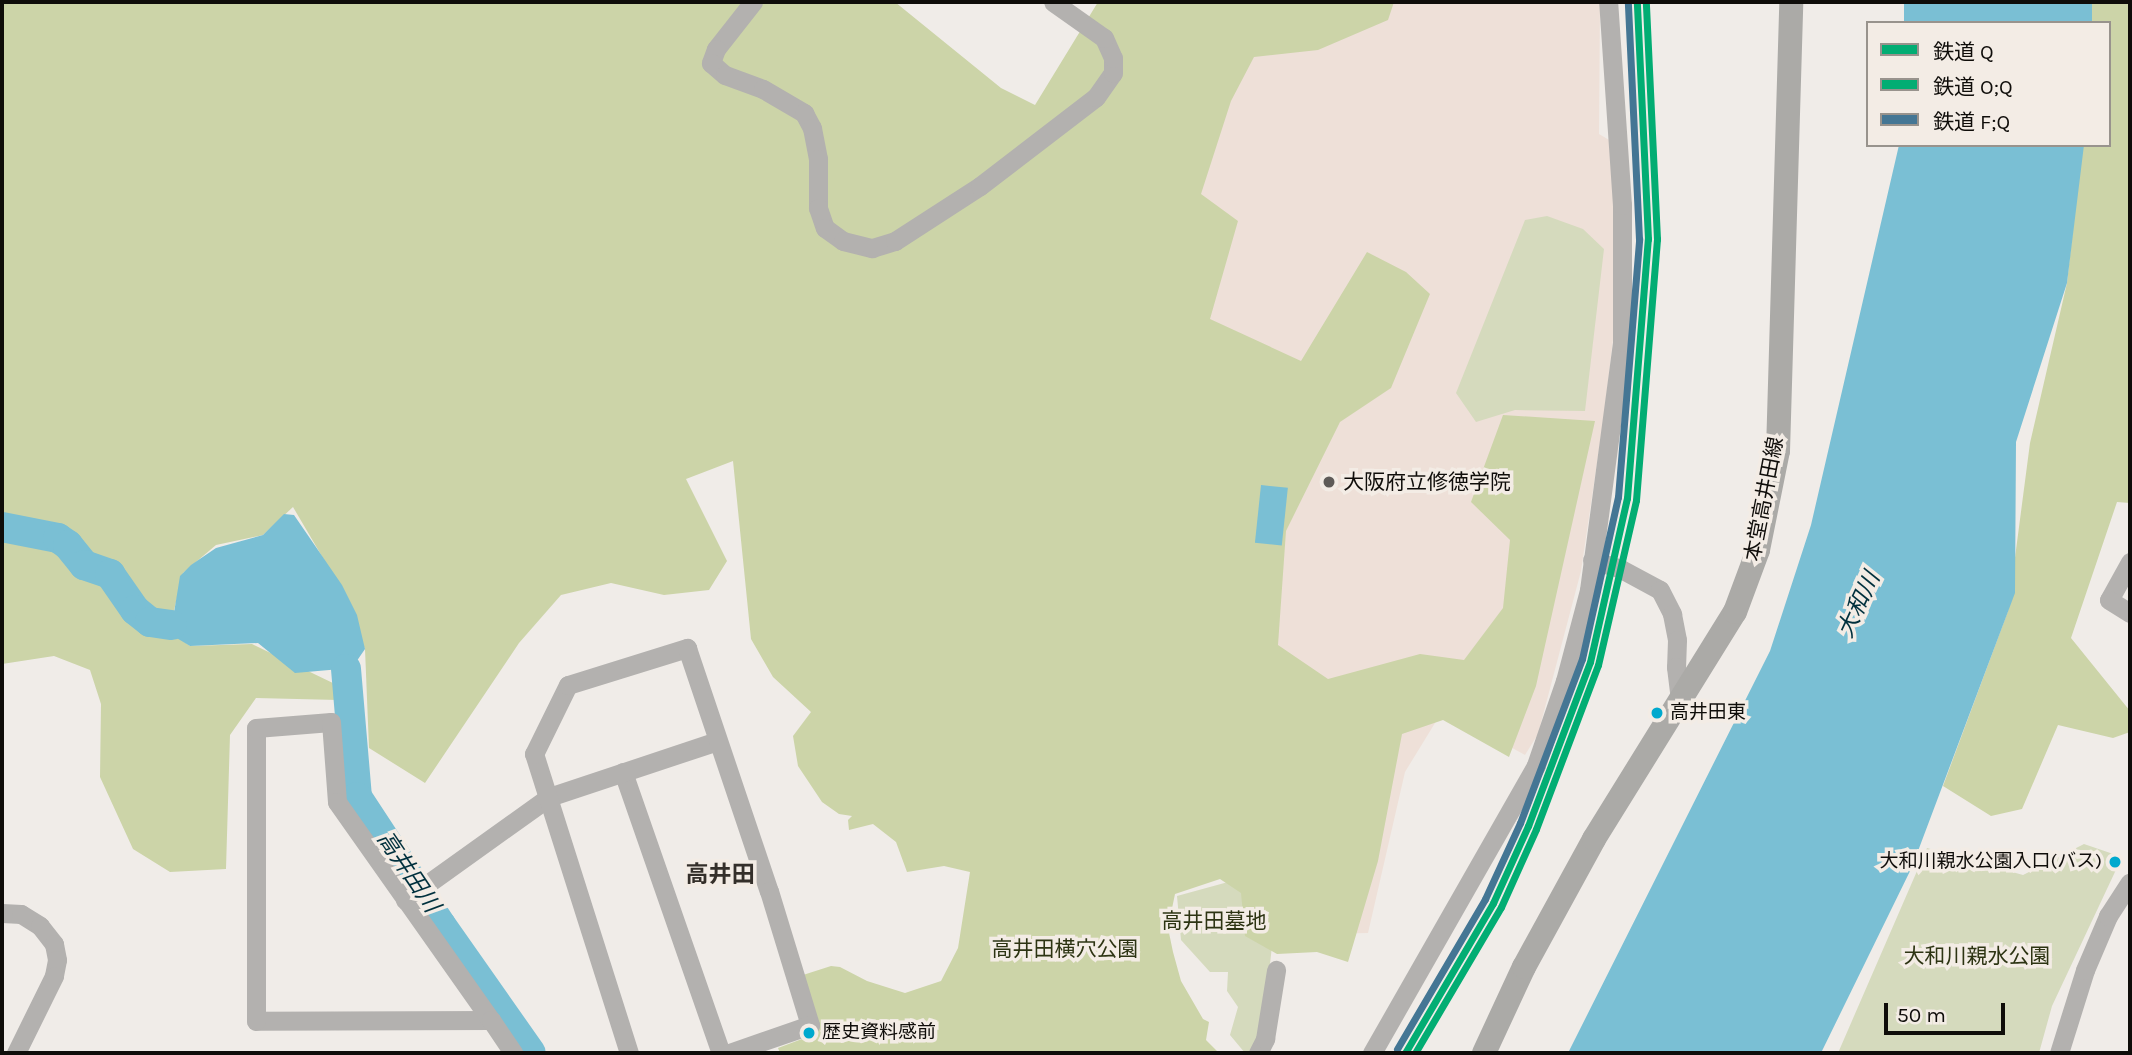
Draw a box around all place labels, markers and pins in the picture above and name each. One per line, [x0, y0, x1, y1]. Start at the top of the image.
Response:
place label: 大阪府立修徳学院 [1343, 469, 1511, 495]
marker: 大阪府立修徳学院 [1321, 474, 1337, 490]
place label: 高井田東 [1670, 702, 1746, 724]
marker: 高井田東 [1650, 706, 1664, 720]
place label: 大和川親水公園入口(バス) [1879, 851, 2102, 873]
marker: 大和川親水公園入口(バス) [2108, 855, 2122, 869]
place label: 歴史資料感前 [822, 1022, 936, 1044]
marker: 歴史資料感前 [802, 1026, 816, 1040]

